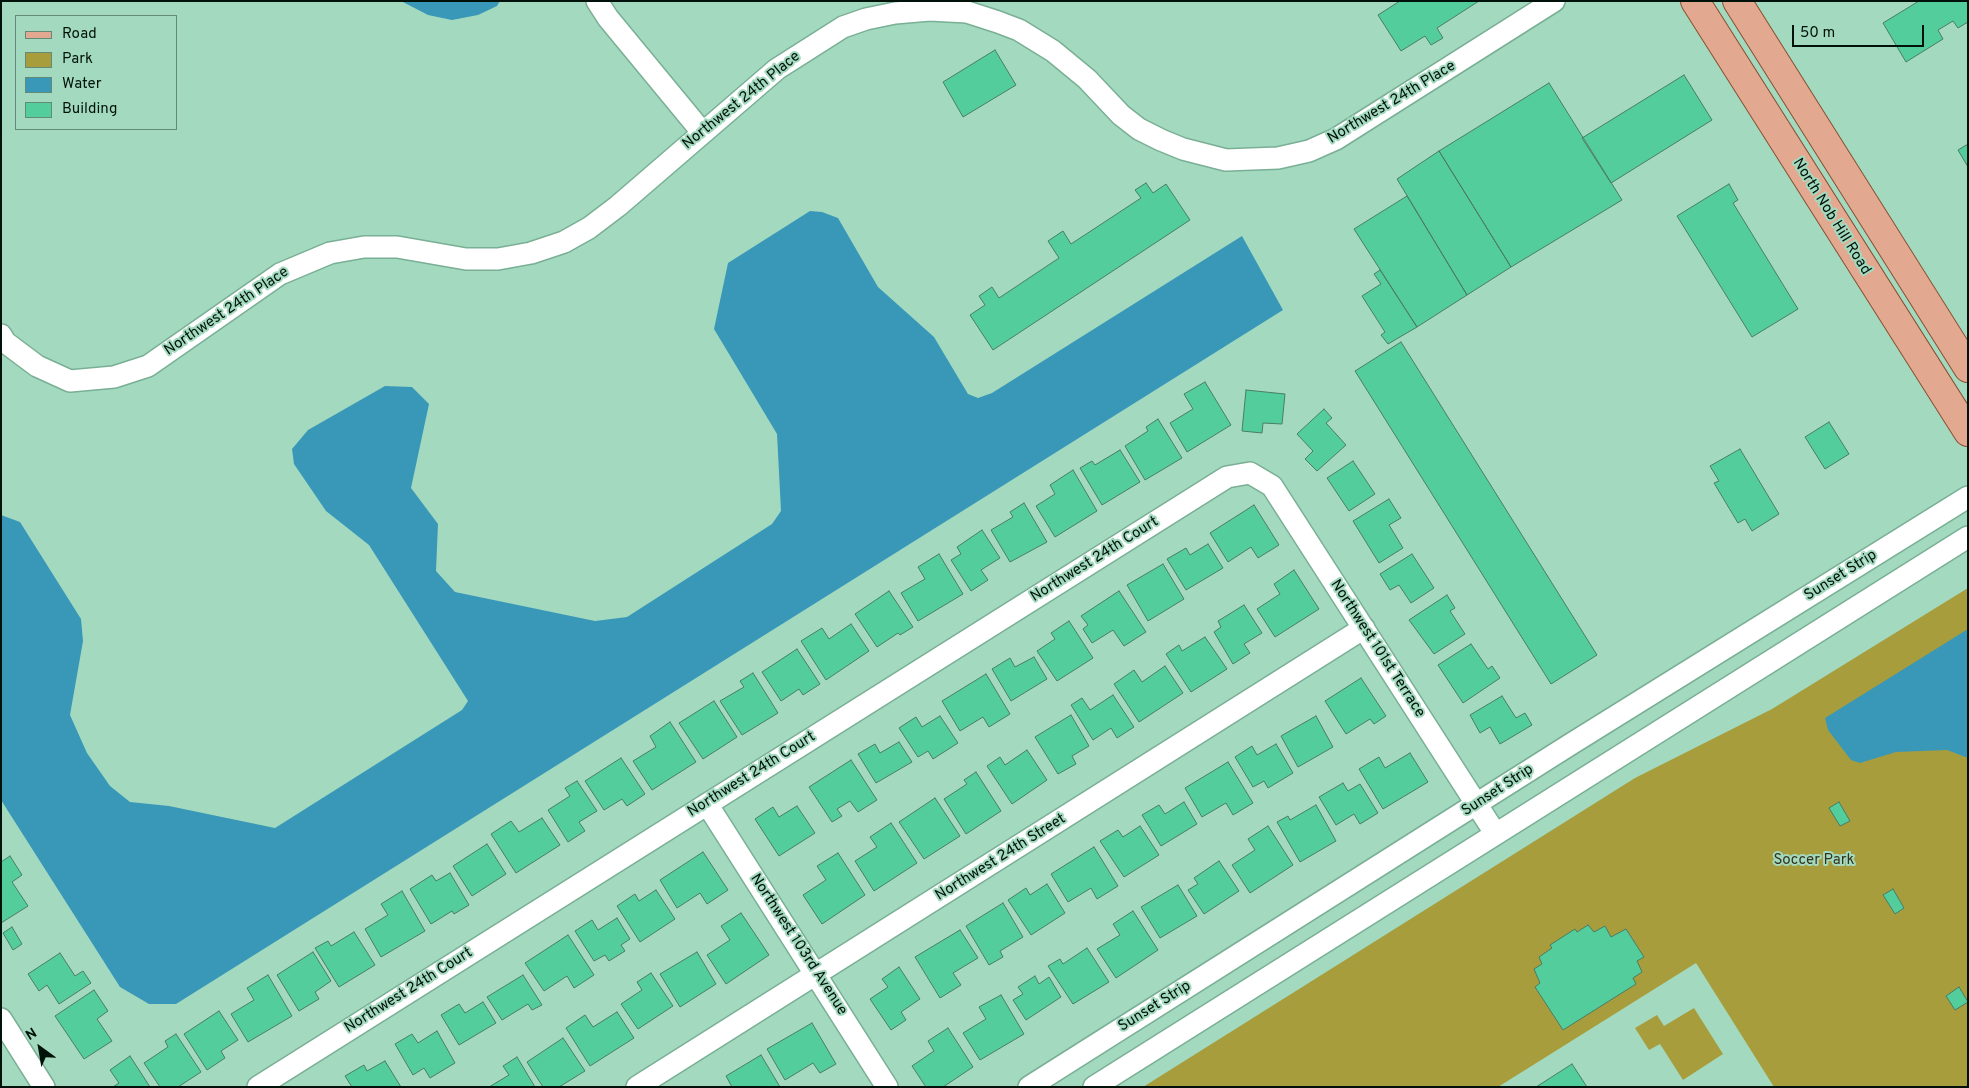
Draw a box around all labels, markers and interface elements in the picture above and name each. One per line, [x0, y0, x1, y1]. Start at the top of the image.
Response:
legend [15, 15, 178, 130]
scale bar [1794, 15, 1926, 47]
text: 50 m [1800, 24, 1835, 43]
text: Road [62, 25, 97, 44]
street label: Northwest 24th Place [680, 48, 804, 154]
text: Park [62, 50, 93, 69]
street label: Northwest 24th Place [1325, 58, 1459, 148]
text: Water [62, 75, 101, 94]
text: Building [62, 100, 117, 119]
street label: North Nob Hill Road [1788, 156, 1874, 278]
street label: Northwest 24th Place [161, 264, 293, 360]
street label: Northwest 24th Court [1028, 513, 1162, 607]
street label: Sunset Strip [1801, 547, 1881, 605]
street label: Northwest 101st Terrace [1326, 577, 1428, 721]
street label: Northwest 24th Court [685, 728, 819, 822]
street label: Sunset Strip [1459, 761, 1537, 821]
street label: Northwest 24th Street [933, 811, 1069, 905]
park label: Soccer Park [1773, 852, 1855, 870]
street label: Northwest 103rd Avenue [745, 871, 851, 1019]
street label: Northwest 24th Court [342, 944, 476, 1038]
street label: Sunset Strip [1115, 978, 1195, 1036]
north arrow [15, 1023, 65, 1073]
text: N [23, 1025, 41, 1045]

